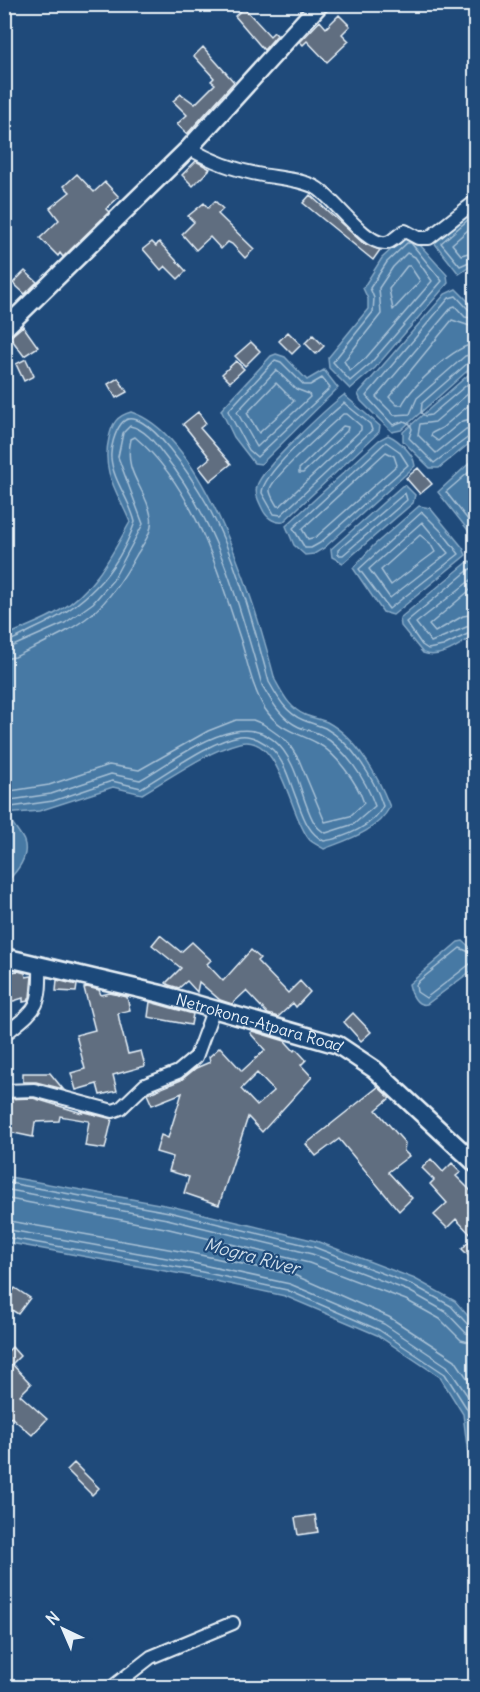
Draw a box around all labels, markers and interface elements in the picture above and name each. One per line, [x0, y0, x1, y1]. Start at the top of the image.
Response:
street label: Netrokona-Atpara Road [174, 989, 348, 1056]
water label: Mogra River [202, 1232, 305, 1280]
north arrow [33, 1599, 93, 1659]
text: N [42, 1607, 64, 1629]

